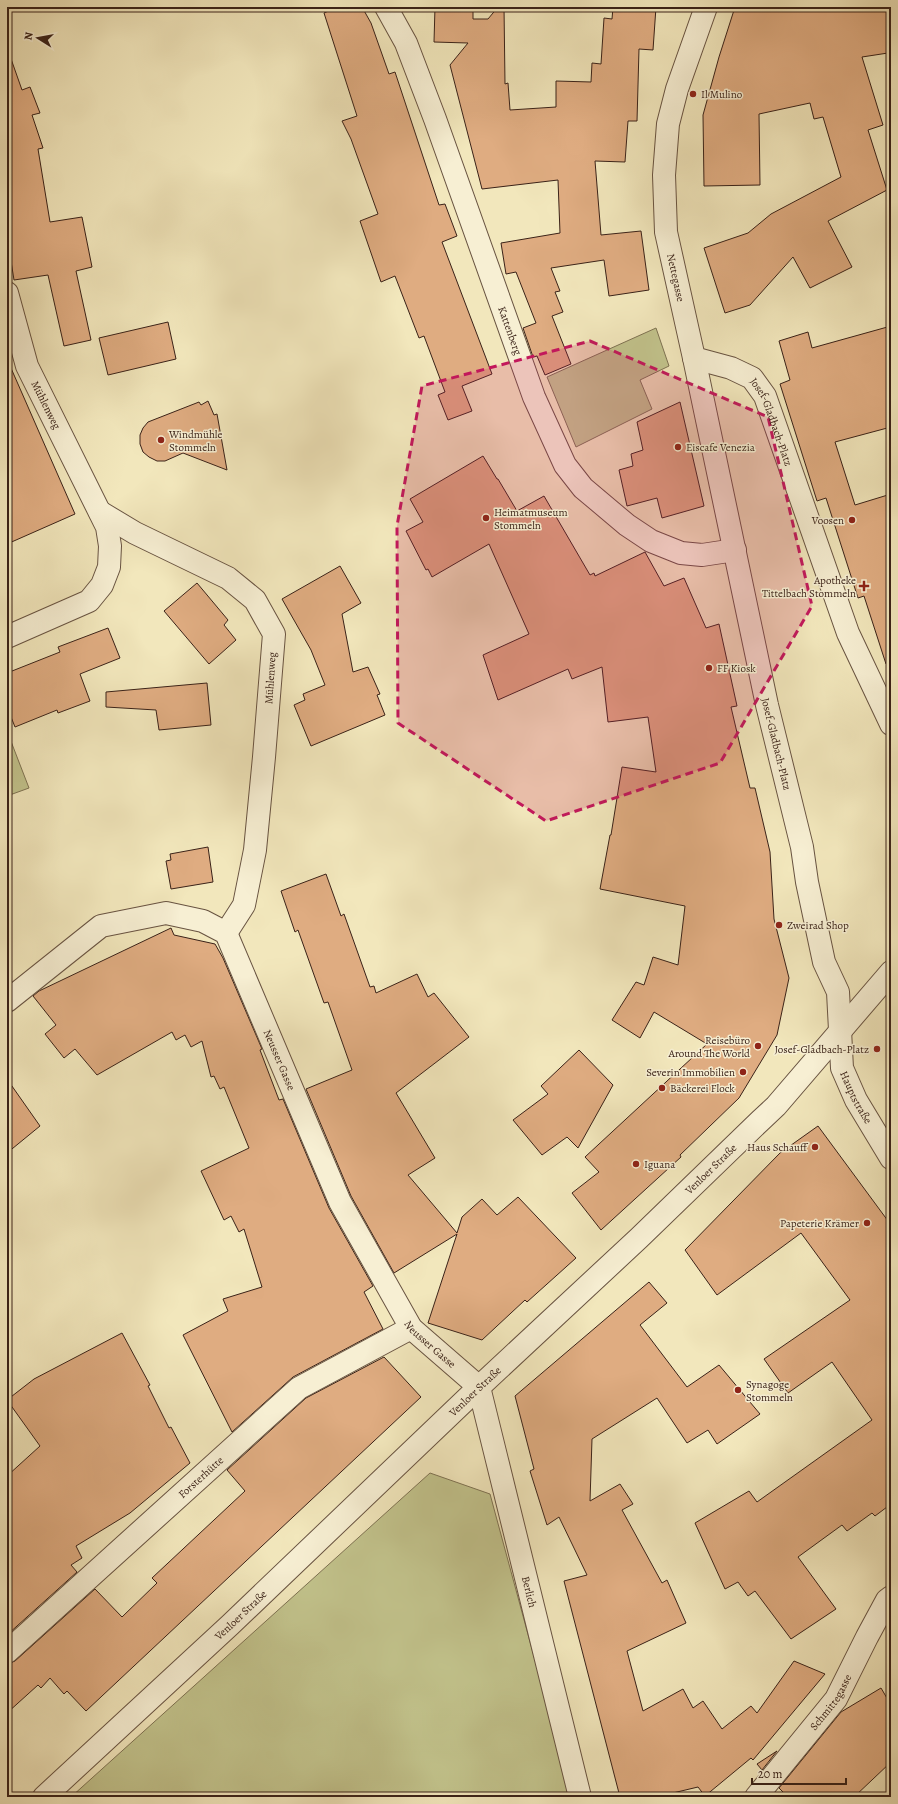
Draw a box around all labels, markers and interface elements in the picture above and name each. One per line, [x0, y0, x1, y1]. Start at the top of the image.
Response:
north arrow [18, 18, 58, 58]
text: N [21, 31, 37, 42]
place label: Il Mulino [701, 87, 743, 102]
marker: Il Mulino [688, 89, 698, 99]
street label: Nettegasse [663, 252, 688, 303]
street label: Kattenberg [494, 304, 526, 357]
street label: Josef-Gladbach-Platz [746, 375, 796, 468]
street label: Mühlenweg [27, 378, 64, 432]
place label: Windmühle Stommeln [168, 427, 223, 455]
marker: Windmühle Stommeln [156, 435, 166, 445]
place label: Eiscafe Venezia [686, 440, 756, 455]
marker: Eiscafe Venezia [673, 442, 683, 452]
place label: Heimatmuseum Stommeln [494, 505, 568, 533]
marker: Heimatmuseum Stommeln [481, 513, 491, 523]
place label: Voosen [811, 513, 844, 528]
marker: Voosen [847, 515, 857, 525]
place label: Apotheke Tittelbach Stommeln [762, 573, 856, 601]
marker: Apotheke Tittelbach Stommeln [859, 581, 869, 591]
street label: Mühlenweg [261, 651, 280, 705]
place label: FF Kiosk [717, 661, 756, 676]
marker: FF Kiosk [704, 663, 714, 673]
street label: Josef-Gladbach-Platz [758, 696, 795, 792]
place label: Zweirad Shop [787, 918, 849, 933]
marker: Zweirad Shop [774, 920, 784, 930]
street label: Neusser Gasse [260, 1027, 299, 1093]
place label: Reisebüro Around The World [667, 1033, 751, 1061]
marker: Reisebüro Around The World [753, 1041, 763, 1051]
place label: Josef-Gladbach-Platz [775, 1042, 869, 1057]
marker: Josef-Gladbach-Platz [872, 1044, 882, 1054]
place label: Severin Immobilien [646, 1065, 735, 1080]
marker: Severin Immobilien [738, 1067, 748, 1077]
street label: Hauptstraße [836, 1069, 876, 1127]
place label: Bäckerei Flock [670, 1081, 735, 1096]
marker: Bäckerei Flock [657, 1083, 667, 1093]
place label: Haus Schauff [747, 1140, 808, 1155]
street label: Venloer Straße [681, 1141, 740, 1198]
marker: Haus Schauff [810, 1142, 820, 1152]
place label: Iguana [644, 1157, 676, 1172]
marker: Iguana [631, 1159, 641, 1169]
place label: Papeterie Krämer [780, 1216, 859, 1231]
marker: Papeterie Krämer [862, 1218, 872, 1228]
street label: Neusser Gasse [400, 1318, 459, 1372]
street label: Venloer Straße [445, 1363, 505, 1420]
place label: Synagoge Stommeln [746, 1377, 793, 1405]
marker: Synagoge Stommeln [733, 1385, 743, 1395]
street label: Forsterhütte [175, 1453, 227, 1502]
street label: Berlich [518, 1575, 540, 1609]
street label: Venloer Straße [211, 1587, 270, 1644]
street label: Schmittegasse [807, 1672, 855, 1733]
scale bar [752, 1760, 846, 1786]
text: 20 m [758, 1766, 782, 1782]

